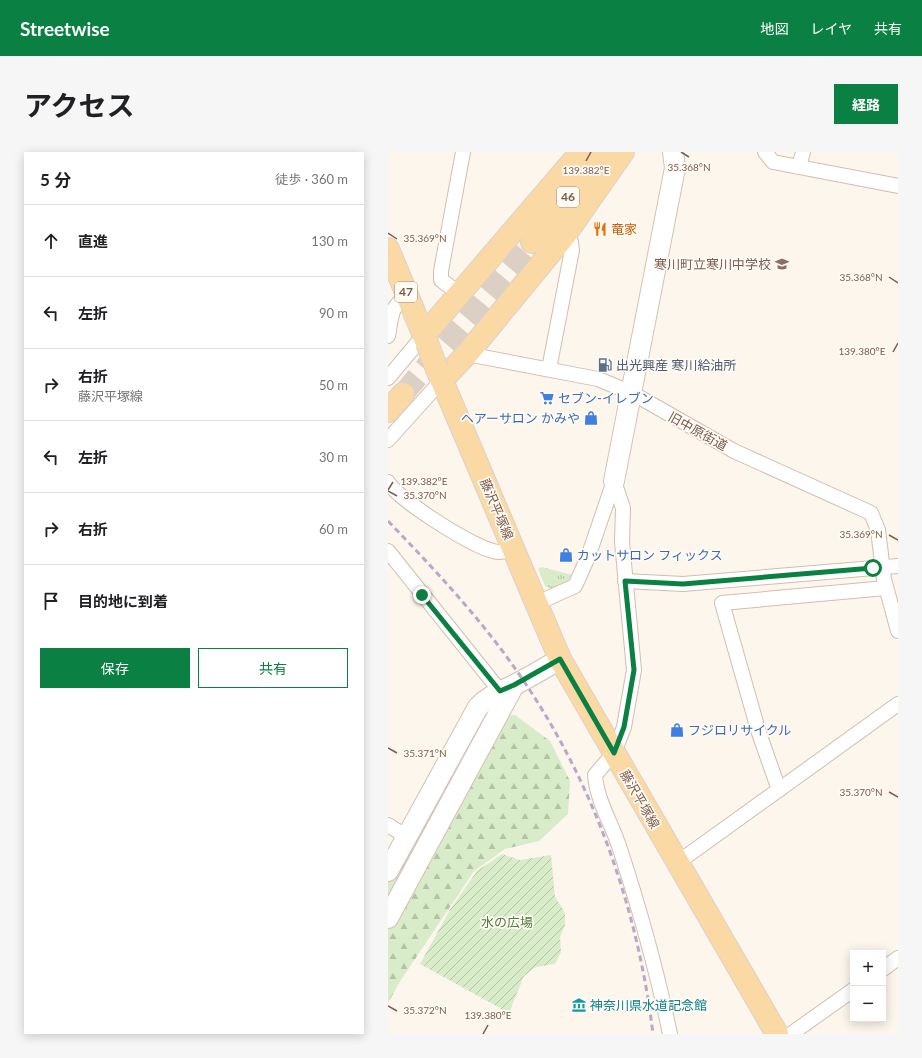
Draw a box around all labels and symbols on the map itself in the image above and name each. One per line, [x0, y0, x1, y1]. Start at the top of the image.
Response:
text: 35.368°N [667, 161, 711, 173]
text: 139.382°E [562, 164, 610, 176]
road number: 46 [557, 187, 579, 207]
restaurant icon: 竜家 [592, 221, 608, 237]
place label: 竜家 [611, 221, 637, 237]
text: 35.369°N [403, 232, 447, 244]
place label: 寒川町立寒川中学校 [654, 256, 771, 272]
school or university icon: 寒川町立寒川中学校 [774, 256, 790, 272]
text: 35.368°N [839, 271, 883, 283]
road number: 47 [395, 282, 417, 302]
text: 139.380°E [838, 345, 886, 357]
fuel station icon: 出光興産 寒川給油所 [597, 357, 613, 373]
place label: 出光興産 寒川給油所 [616, 357, 736, 373]
supermarket icon: セブン-イレブン [539, 390, 555, 406]
place label: セブン-イレブン [558, 390, 654, 406]
street label: 旧中原街道 [666, 408, 730, 454]
place label: ヘアーサロン かみや [461, 410, 580, 426]
shop icon: ヘアーサロン かみや [583, 410, 599, 426]
text: 139.382°E [400, 475, 448, 487]
street label: 藤沢平塚線 [477, 476, 517, 542]
text: 35.370°N [403, 489, 447, 501]
text: 35.369°N [839, 528, 883, 540]
shop icon: カットサロン フィックス [558, 547, 574, 563]
place label: カットサロン フィックス [577, 547, 723, 563]
route start [864, 559, 882, 577]
route end [413, 586, 431, 604]
shop icon: フジロリサイクル [669, 722, 685, 738]
place label: フジロリサイクル [688, 722, 791, 738]
text: 35.371°N [403, 747, 447, 759]
street label: 藤沢平塚線 [617, 767, 663, 831]
text: 35.370°N [839, 786, 883, 798]
park label: 水の広場 [481, 914, 533, 930]
museum icon: 神奈川県水道記念館 [571, 997, 587, 1013]
place label: 神奈川県水道記念館 [590, 997, 707, 1013]
text: 35.372°N [403, 1004, 447, 1016]
text: 139.380°E [464, 1009, 512, 1021]

